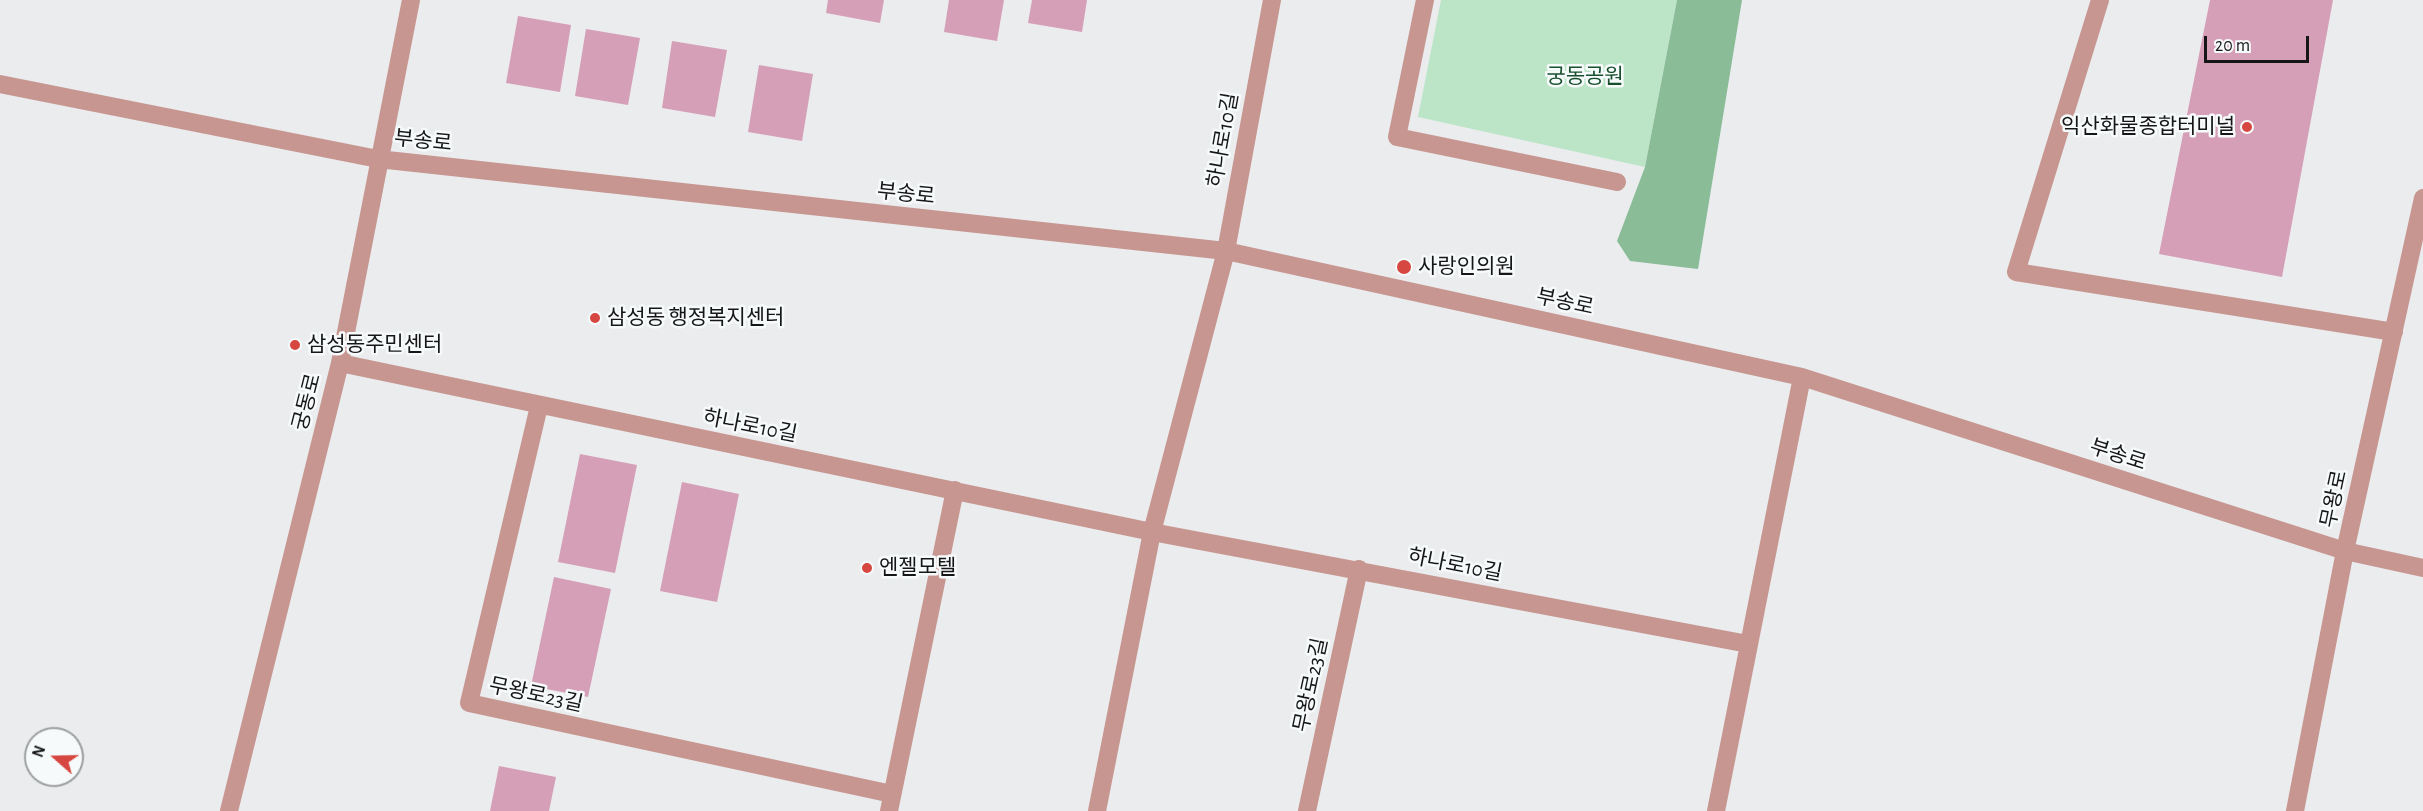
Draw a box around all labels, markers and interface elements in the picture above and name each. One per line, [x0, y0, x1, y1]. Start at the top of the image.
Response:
scale bar [2207, 24, 2312, 62]
text: 20 m [2215, 37, 2250, 55]
park label: 궁동공원 [1546, 64, 1624, 90]
street label: 하나로10길 [1202, 91, 1244, 189]
place label: 익산화물종합터미널 [2061, 114, 2235, 140]
marker: 익산화물종합터미널 [2240, 120, 2254, 134]
street label: 부송로 [393, 125, 453, 157]
street label: 부송로 [876, 178, 936, 210]
place label: 사랑인의원 [1418, 254, 1515, 280]
marker: 사랑인의원 [1395, 258, 1413, 276]
street label: 부송로 [1534, 284, 1596, 320]
place label: 삼성동 행정복지센터 [607, 305, 784, 331]
marker: 삼성동 행정복지센터 [588, 311, 602, 325]
place label: 삼성동주민센터 [307, 332, 442, 358]
marker: 삼성동주민센터 [288, 338, 302, 352]
street label: 궁동로 [288, 371, 326, 433]
street label: 하나로10길 [701, 405, 799, 447]
street label: 부송로 [2087, 434, 2149, 476]
street label: 무왕로 [2316, 468, 2352, 530]
street label: 하나로10길 [1406, 544, 1504, 586]
place label: 엔젤모텔 [879, 555, 956, 581]
marker: 엔젤모텔 [860, 561, 874, 575]
street label: 무왕로23길 [1289, 636, 1333, 734]
street label: 무왕로23길 [487, 673, 585, 717]
north arrow [24, 727, 84, 787]
text: N [30, 744, 48, 759]

